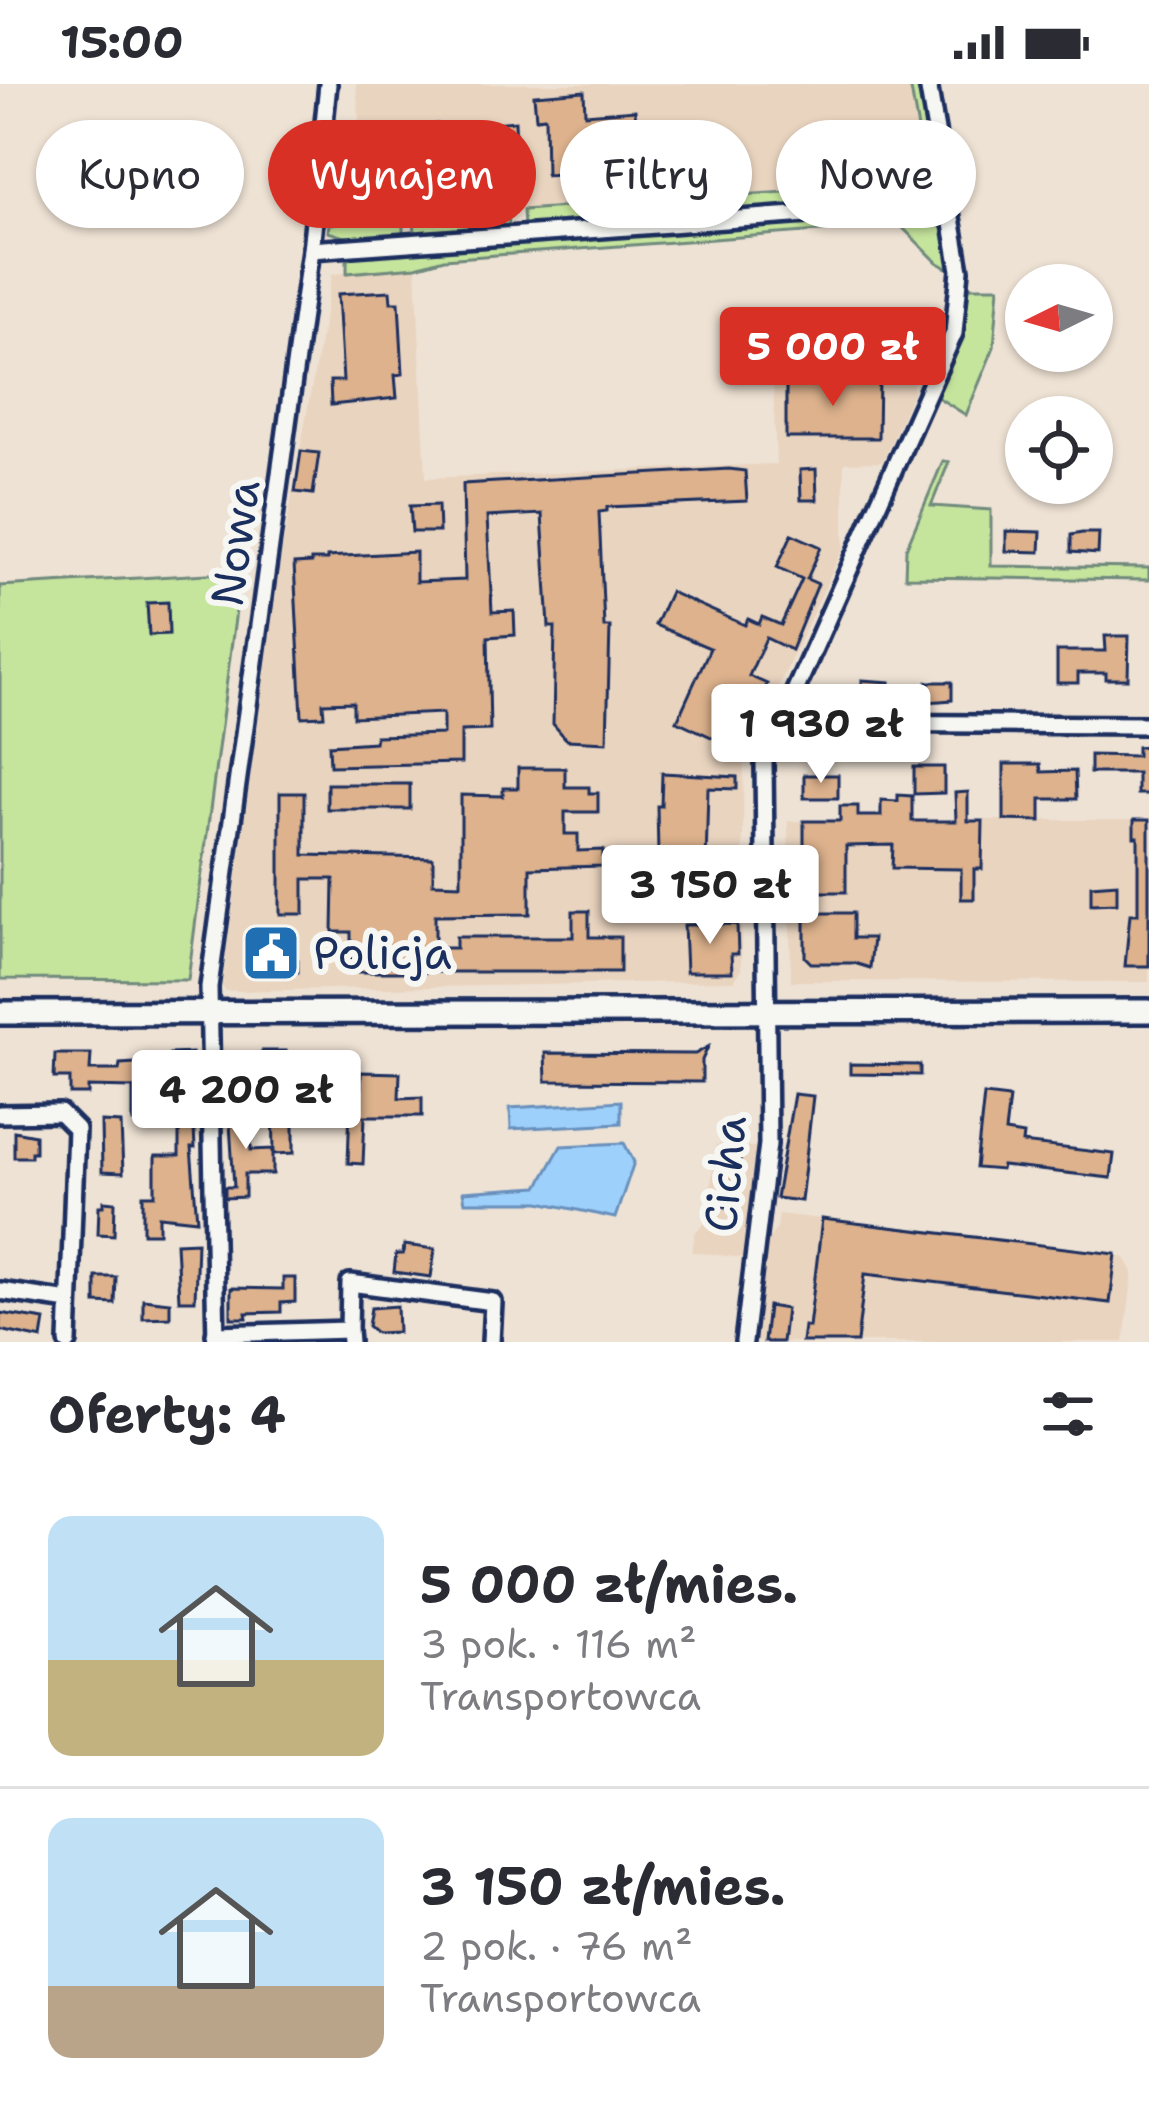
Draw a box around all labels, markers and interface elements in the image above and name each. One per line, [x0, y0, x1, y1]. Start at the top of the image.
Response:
text: 15:00 [60, 12, 184, 72]
chip: Kupno [36, 120, 244, 228]
chip: Wynajem [268, 120, 536, 228]
chip: Filtry [560, 120, 752, 228]
chip: Nowe [776, 120, 976, 228]
north arrow [1005, 264, 1113, 372]
map controls [1005, 264, 1113, 504]
pin: 5 000 zł [709, 307, 957, 409]
text: 5 000 zł [747, 320, 919, 372]
button: locate [1005, 396, 1113, 504]
street label: Nowa [196, 476, 274, 610]
pin: 1 930 zł [697, 684, 945, 786]
text: 1 930 zł [738, 697, 904, 749]
pin: 3 150 zł [586, 845, 834, 947]
text: 3 150 zł [629, 858, 791, 910]
public building icon: Policja [240, 922, 302, 984]
place label: Policja [313, 923, 452, 983]
pin: 4 200 zł [122, 1050, 370, 1152]
text: 4 200 zł [159, 1063, 333, 1115]
street label: Cicha [690, 1113, 760, 1235]
text: Oferty: 4 [48, 1380, 286, 1448]
icon: filters [1035, 1381, 1101, 1447]
text: 5 000 zł/mies. [420, 1550, 798, 1618]
icon: home [144, 1564, 288, 1708]
text: 3 pok. · 116 m² [420, 1618, 697, 1670]
text: Transportowca [420, 1670, 701, 1722]
text: 3 150 zł/mies. [420, 1852, 786, 1920]
icon: home [144, 1866, 288, 2010]
text: 2 pok. · 76 m² [420, 1920, 693, 1972]
text: Transportowca [420, 1972, 701, 2024]

